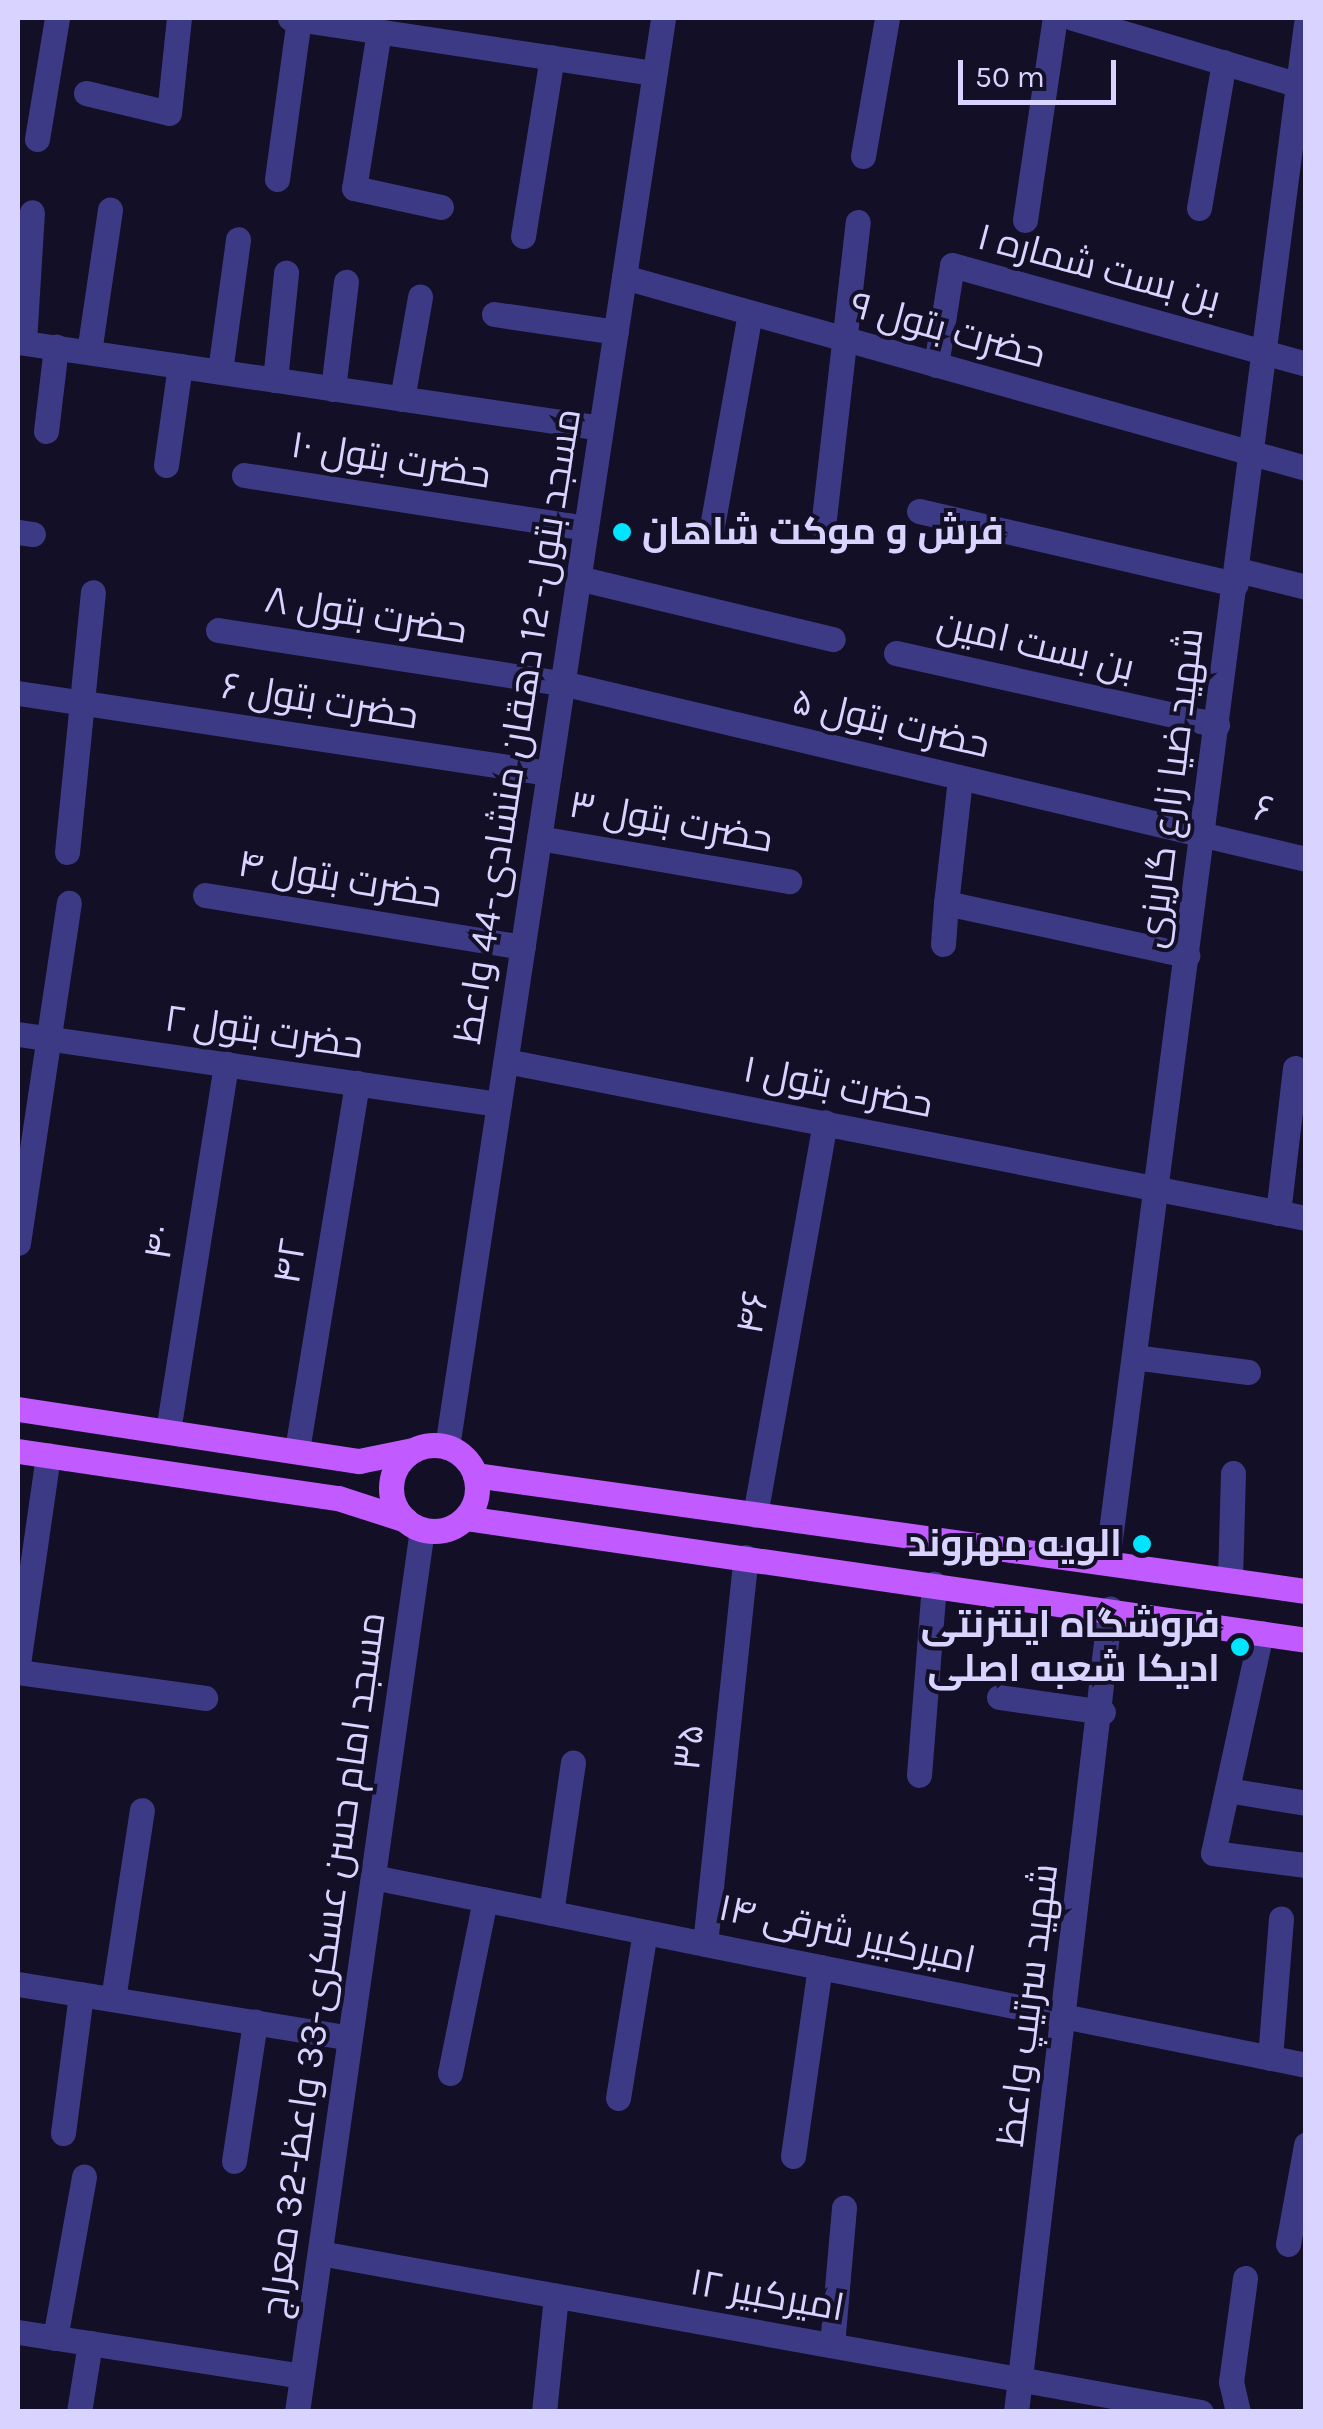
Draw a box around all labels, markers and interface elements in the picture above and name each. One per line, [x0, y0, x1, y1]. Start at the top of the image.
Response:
scale bar [963, 40, 1120, 102]
text: 50 m [975, 59, 1045, 95]
street label: بن بست شماره ۱ [972, 214, 1226, 322]
street label: حضرت بتول ۹ [846, 282, 1050, 378]
street label: مسجد بتول- 12 دهقان منشادی-44 واعظ [445, 405, 591, 1047]
street label: حضرت بتول ۱۰ [288, 422, 494, 498]
place label: فرش و موکت شاهان [642, 509, 1004, 555]
marker: فرش و موکت شاهان [611, 521, 633, 543]
street label: حضرت بتول ۸ [262, 577, 470, 653]
street label: بن بست امین [933, 601, 1139, 691]
street label: شهید ضیا زارع گاریزی [1129, 625, 1213, 951]
street label: حضرت بتول ۶ [218, 663, 422, 739]
street label: حضرت بتول ۵ [788, 678, 994, 768]
street label: حضرت بتول ۳ [566, 782, 776, 862]
street label: ۶ [1249, 785, 1279, 833]
street label: حضرت بتول ۴ [235, 840, 445, 918]
street label: حضرت بتول ۲ [162, 995, 366, 1069]
street label: حضرت بتول ۱ [739, 1046, 937, 1128]
street label: ۴۰ [135, 1221, 185, 1263]
street label: ۴۲ [264, 1235, 316, 1287]
street label: ۴۶ [727, 1287, 779, 1337]
place label: الویه مهروند [908, 1521, 1122, 1567]
marker: الویه مهروند [1131, 1533, 1153, 1555]
place label: فروشگاه اینترنتی ادیکا شعبه اصلی [921, 1602, 1220, 1692]
street label: مسجد امام حسن عسکری-33 واعظ-32 معراج [251, 1609, 395, 2321]
marker: فروشگاه اینترنتی ادیکا شعبه اصلی [1229, 1636, 1251, 1658]
street label: ۳۵ [664, 1722, 714, 1772]
street label: شهید سرتیپ واعظ [988, 1861, 1068, 2149]
street label: ۱۴ امیرکبیر شرقی [715, 1885, 979, 1983]
street label: امیرکبیر ۱۲ [686, 2259, 848, 2331]

